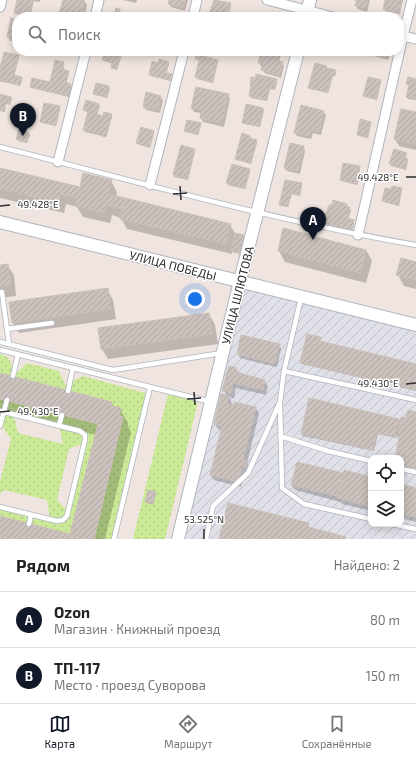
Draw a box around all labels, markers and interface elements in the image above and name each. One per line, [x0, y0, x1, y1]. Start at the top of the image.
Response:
search box [12, 12, 404, 56]
icon: search [26, 23, 48, 45]
text: Поиск [58, 25, 101, 43]
pin: B [10, 103, 36, 136]
text: 49.428°E [357, 171, 399, 183]
text: 49.428°E [17, 198, 59, 210]
pin: A [300, 207, 326, 240]
street label: УЛИЦА ШЛЮТОВА [218, 244, 256, 345]
street label: УЛИЦА ПОБЕДЫ [128, 247, 218, 283]
your location [185, 289, 205, 309]
text: 49.430°E [357, 377, 399, 389]
text: 49.430°E [17, 405, 59, 417]
map controls [368, 455, 404, 527]
button: locate [368, 455, 404, 491]
button: layers [368, 491, 404, 527]
text: 53.525°N [184, 513, 224, 525]
text: Рядом [16, 555, 70, 575]
text: Найдено: 2 [334, 557, 400, 573]
text: Ozon [54, 603, 90, 621]
text: A [25, 612, 33, 628]
text: 80 m [370, 612, 400, 628]
text: Магазин · Книжный проезд [54, 621, 221, 637]
text: ТП-117 [54, 659, 100, 677]
text: B [25, 668, 33, 684]
text: 150 m [366, 668, 400, 684]
text: Место · проезд Суворова [54, 677, 206, 693]
tab: Карта [45, 713, 75, 750]
tab: Маршрут [164, 713, 213, 750]
tab: Сохранённые [302, 713, 371, 750]

